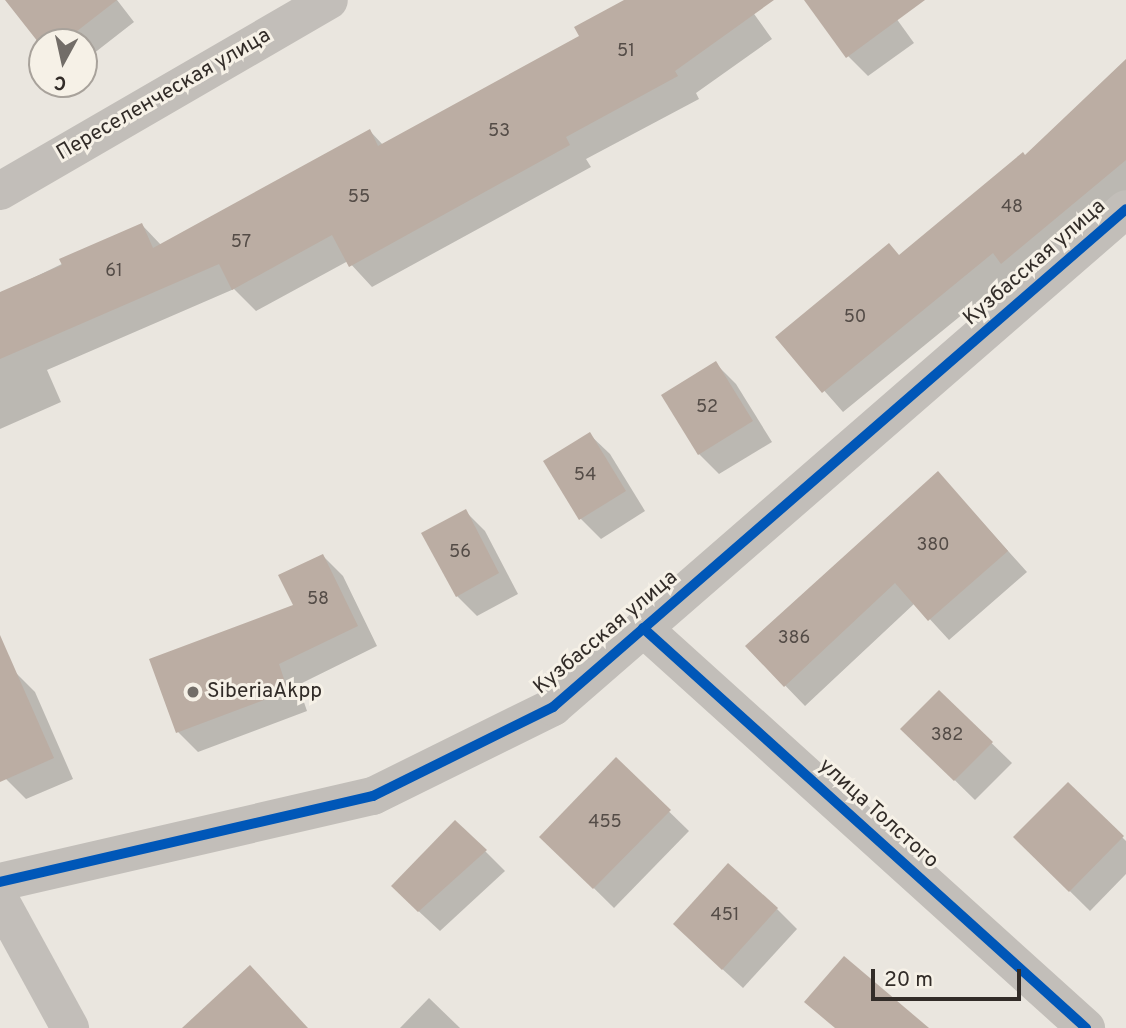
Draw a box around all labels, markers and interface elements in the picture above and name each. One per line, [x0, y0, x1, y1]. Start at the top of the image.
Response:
street label: Переселенческая улица [53, 23, 275, 167]
north arrow [28, 28, 98, 98]
house number: 51 [617, 41, 635, 63]
text: С [53, 69, 68, 95]
house number: 53 [488, 121, 510, 143]
house number: 55 [348, 187, 370, 209]
street label: Кузбасская улица [959, 194, 1111, 332]
house number: 48 [1001, 197, 1023, 219]
house number: 57 [231, 232, 251, 254]
house number: 61 [105, 261, 123, 283]
house number: 50 [844, 307, 866, 329]
house number: 52 [696, 397, 718, 419]
house number: 54 [574, 465, 596, 487]
house number: 380 [916, 535, 950, 557]
house number: 56 [449, 542, 471, 564]
street label: Кузбасская улица [529, 566, 683, 700]
house number: 58 [307, 589, 329, 611]
house number: 386 [778, 628, 810, 650]
place label: SiberiaAkpp [207, 679, 322, 705]
marker: SiberiaAkpp [185, 684, 201, 700]
house number: 382 [931, 725, 963, 747]
street label: улица Толстого [813, 753, 943, 875]
house number: 455 [588, 812, 622, 834]
house number: 451 [710, 905, 740, 927]
scale bar [874, 954, 1024, 998]
text: 20 m [884, 967, 933, 994]

